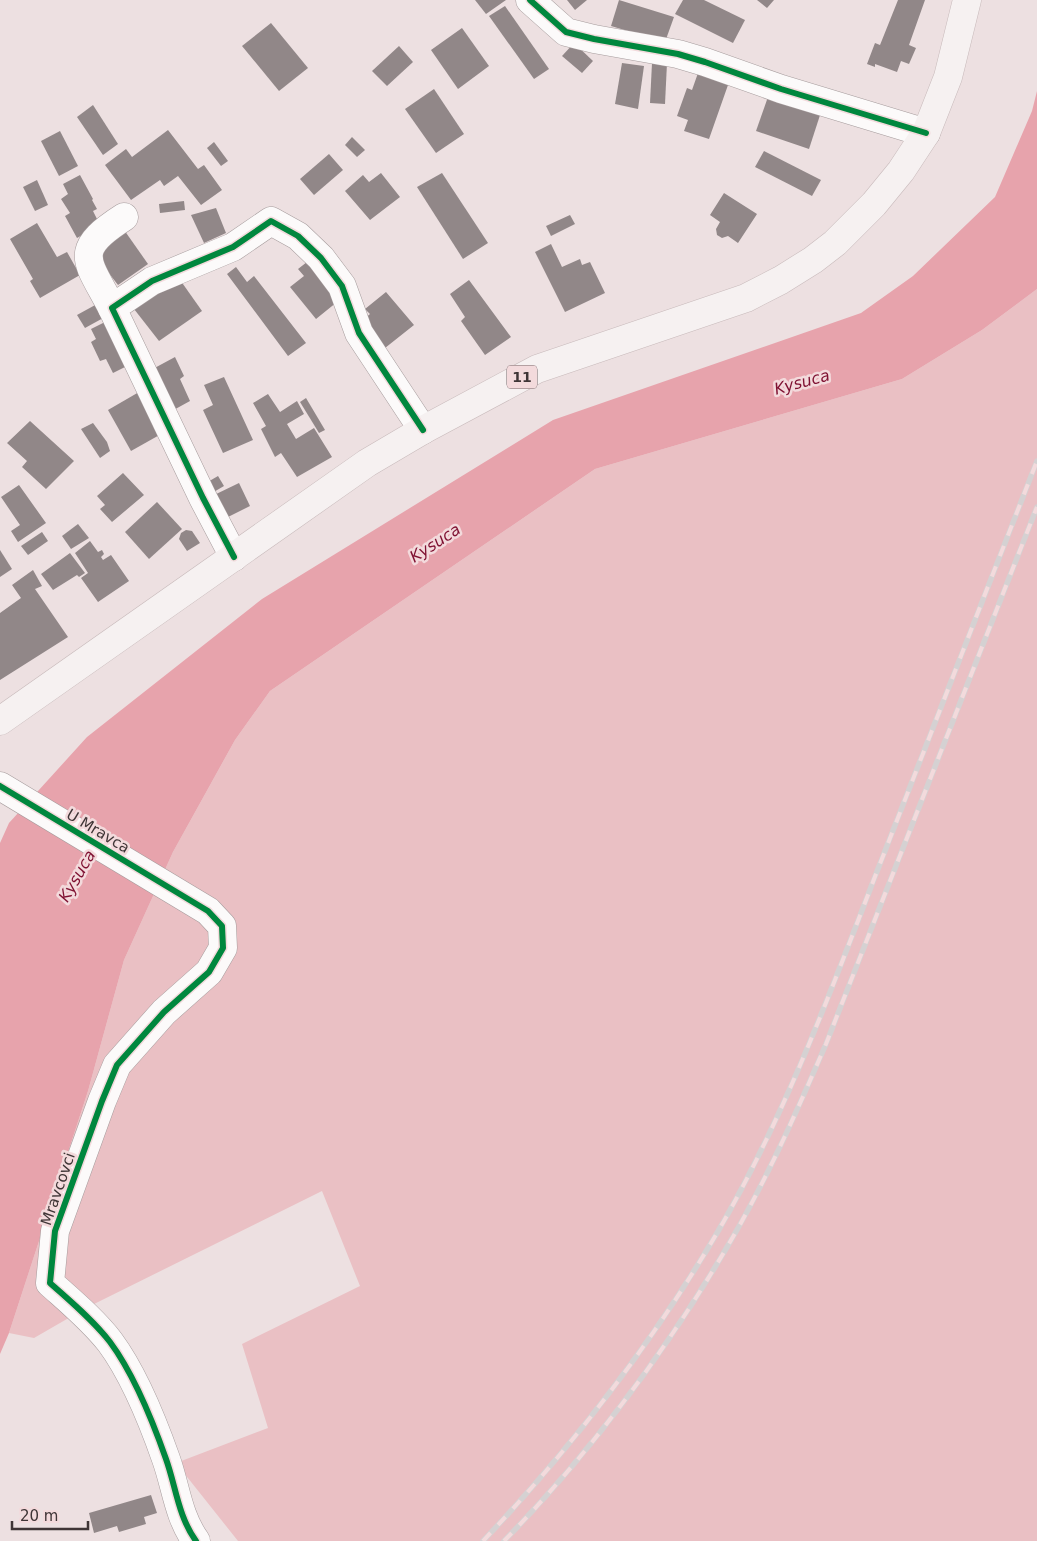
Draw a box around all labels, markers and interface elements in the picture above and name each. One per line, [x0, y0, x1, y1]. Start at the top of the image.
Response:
water label: Kysuca [772, 365, 832, 399]
road number: 11 [507, 366, 537, 388]
water label: Kysuca [406, 520, 464, 566]
street label: U Mravca [63, 805, 133, 857]
water label: Kysuca [55, 847, 99, 905]
street label: Mravcovci [37, 1150, 79, 1228]
scale bar [12, 1498, 89, 1530]
text: 20 m [20, 1507, 58, 1525]

